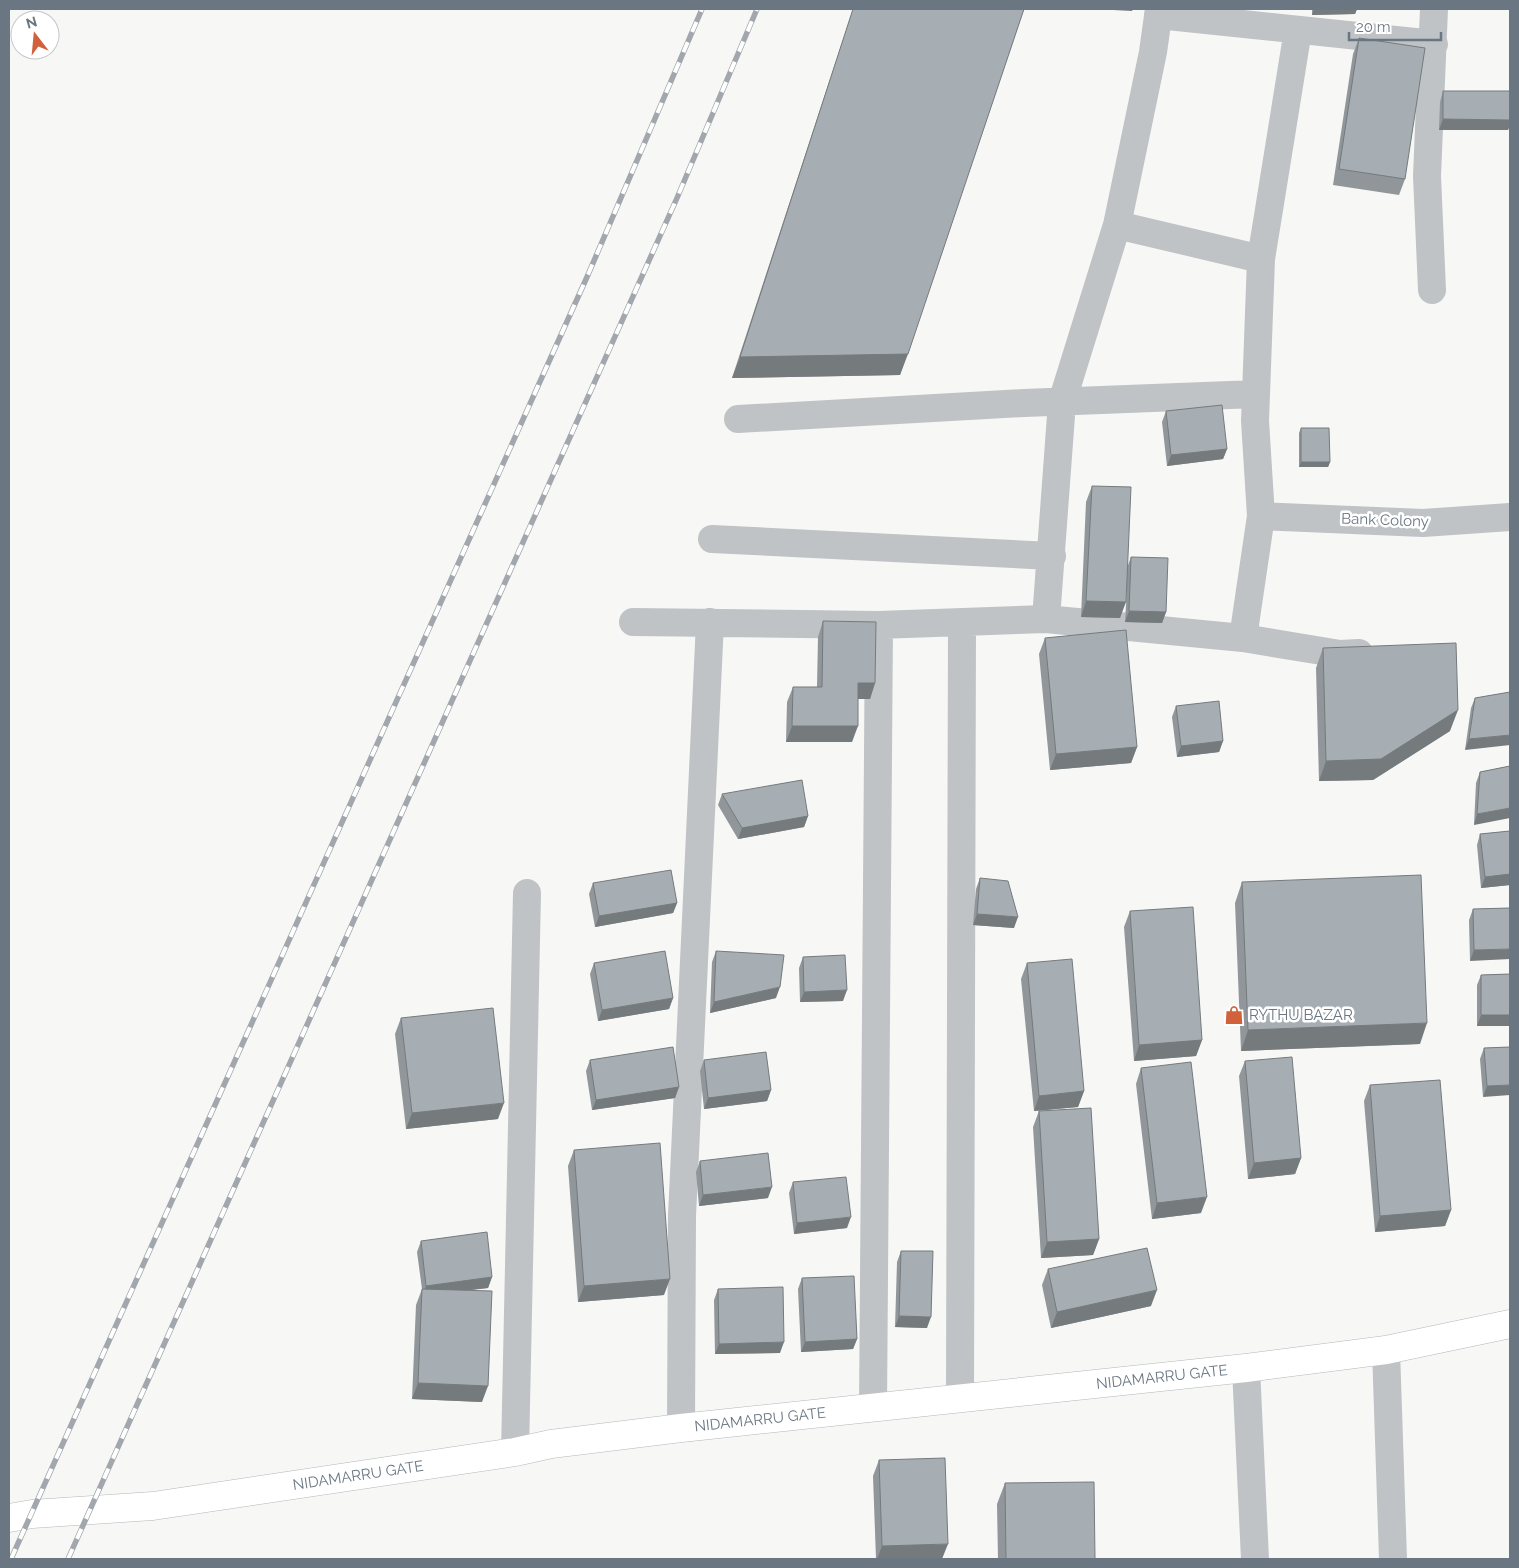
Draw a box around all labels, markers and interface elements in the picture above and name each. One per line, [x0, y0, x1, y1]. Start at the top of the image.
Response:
north arrow [10, 10, 60, 60]
scale bar [1349, 10, 1442, 42]
text: N [24, 13, 39, 32]
text: 20 m [1356, 18, 1391, 36]
street label: Bank Colony [1341, 509, 1429, 531]
shop icon: RYTHU BAZAR [1223, 1004, 1245, 1026]
place label: RYTHU BAZAR [1249, 1006, 1353, 1024]
street label: NIDAMARRU GATE [1095, 1361, 1228, 1393]
street label: NIDAMARRU GATE [693, 1404, 827, 1436]
street label: NIDAMARRU GATE [291, 1457, 425, 1494]

